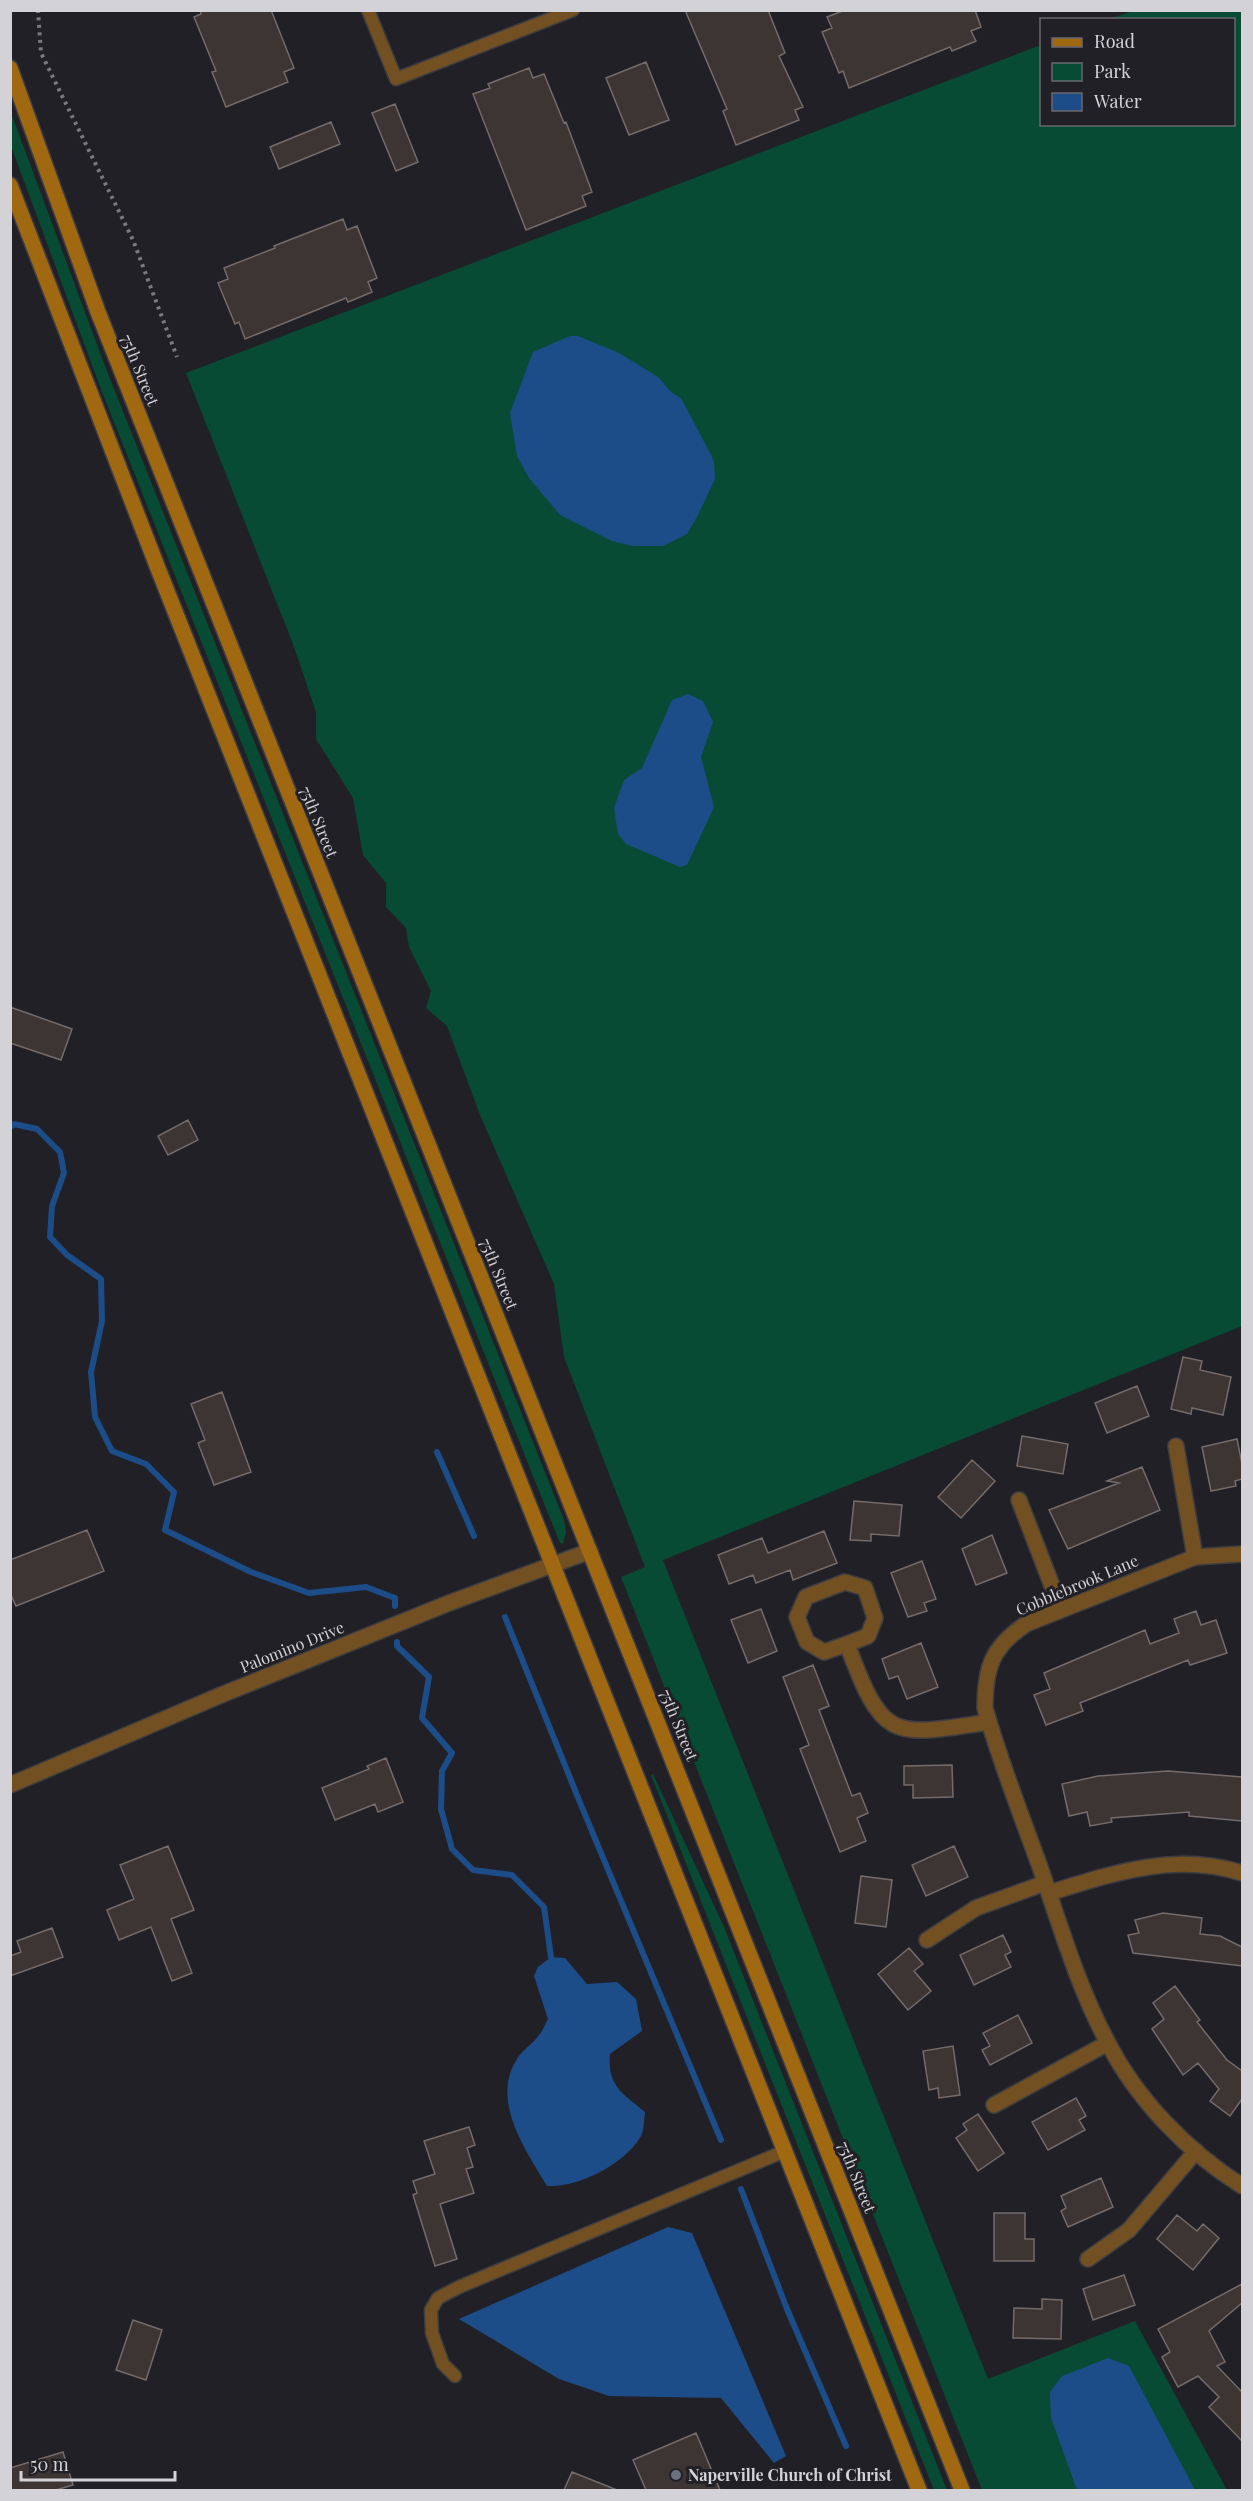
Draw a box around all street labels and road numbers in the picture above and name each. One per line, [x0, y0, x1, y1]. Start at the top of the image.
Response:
street label: 75th Street [117, 331, 164, 409]
street label: 75th Street [296, 783, 343, 861]
street label: 75th Street [476, 1235, 523, 1313]
street label: Cobblebrook Lane [1012, 1549, 1141, 1620]
street label: Palomino Drive [237, 1616, 347, 1677]
street label: 75th Street [656, 1686, 703, 1764]
street label: 75th Street [834, 2138, 881, 2216]

